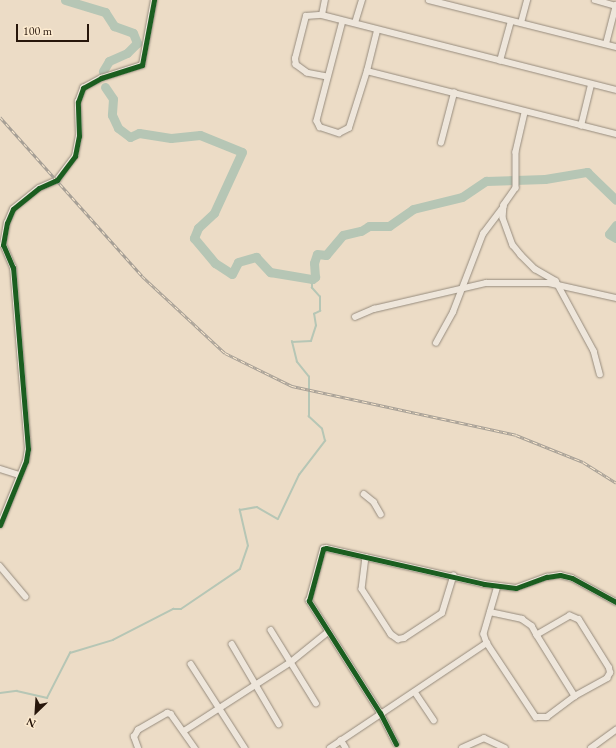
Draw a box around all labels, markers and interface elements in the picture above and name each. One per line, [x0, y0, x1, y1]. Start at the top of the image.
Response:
scale bar [18, 16, 91, 42]
text: 100 m [23, 23, 52, 39]
north arrow [16, 692, 56, 732]
text: N [24, 715, 38, 731]

